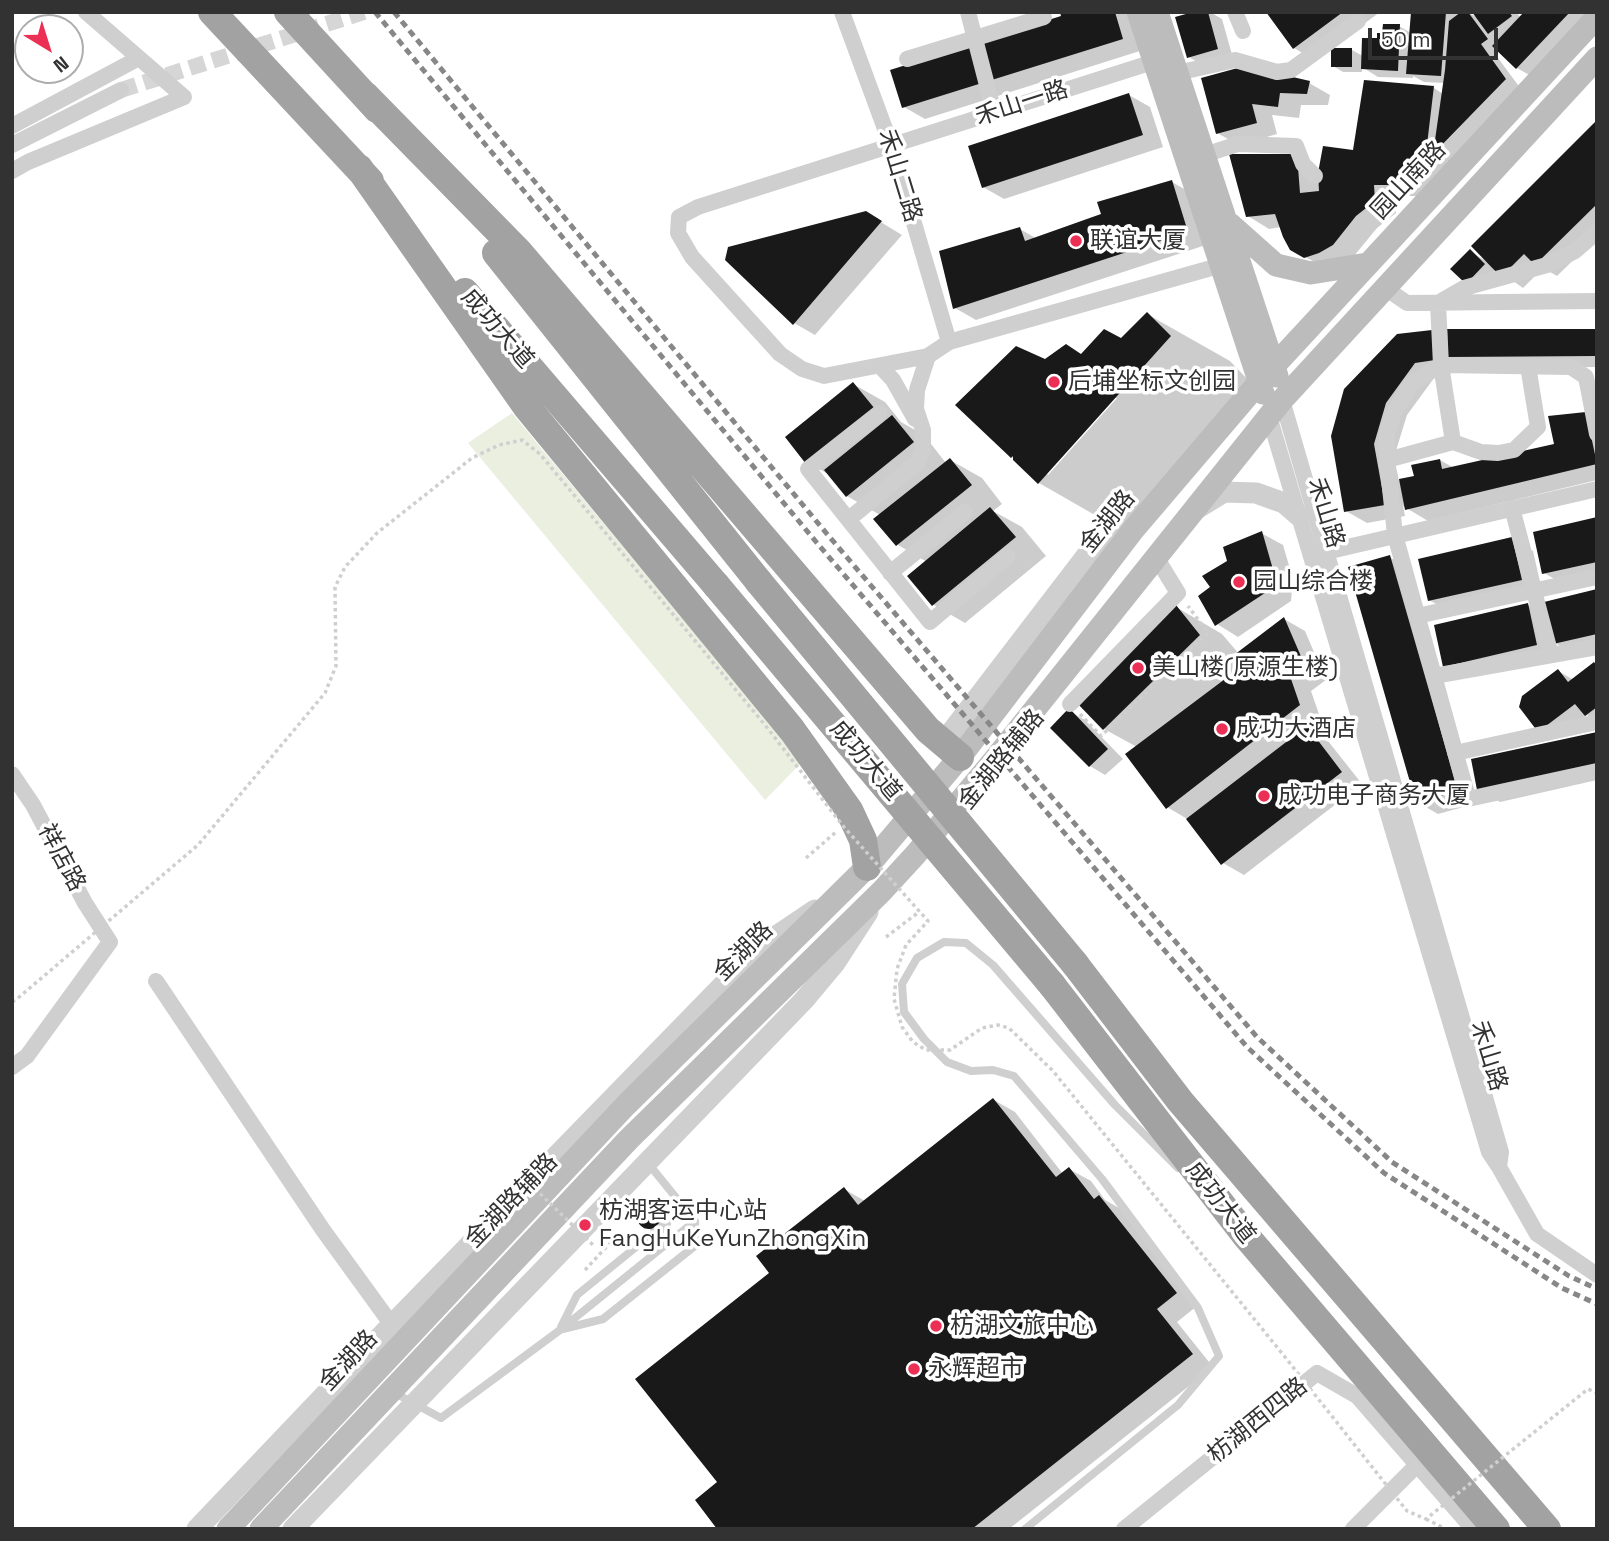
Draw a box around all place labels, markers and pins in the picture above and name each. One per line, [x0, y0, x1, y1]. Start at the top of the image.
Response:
place label: 联谊大厦 [1090, 227, 1186, 255]
marker: 联谊大厦 [1068, 233, 1084, 249]
place label: 后埔坐标文创园 [1068, 368, 1236, 396]
marker: 后埔坐标文创园 [1046, 374, 1062, 390]
place label: 园山综合楼 [1253, 568, 1373, 596]
marker: 园山综合楼 [1231, 574, 1247, 590]
place label: 美山楼(原源生楼) [1152, 654, 1338, 682]
marker: 美山楼(原源生楼) [1130, 660, 1146, 676]
place label: 成功大酒店 [1236, 715, 1356, 743]
marker: 成功大酒店 [1214, 721, 1230, 737]
place label: 成功电子商务大厦 [1278, 782, 1470, 810]
marker: 成功电子商务大厦 [1256, 788, 1272, 804]
place label: 枋湖客运中心站 FangHuKeYunZhongXin [599, 1197, 866, 1253]
marker: 枋湖客运中心站 FangHuKeYunZhongXin [577, 1217, 593, 1233]
place label: 枋湖文旅中心 [950, 1312, 1094, 1340]
marker: 枋湖文旅中心 [928, 1318, 944, 1334]
place label: 永辉超市 [928, 1355, 1024, 1383]
marker: 永辉超市 [906, 1361, 922, 1377]

